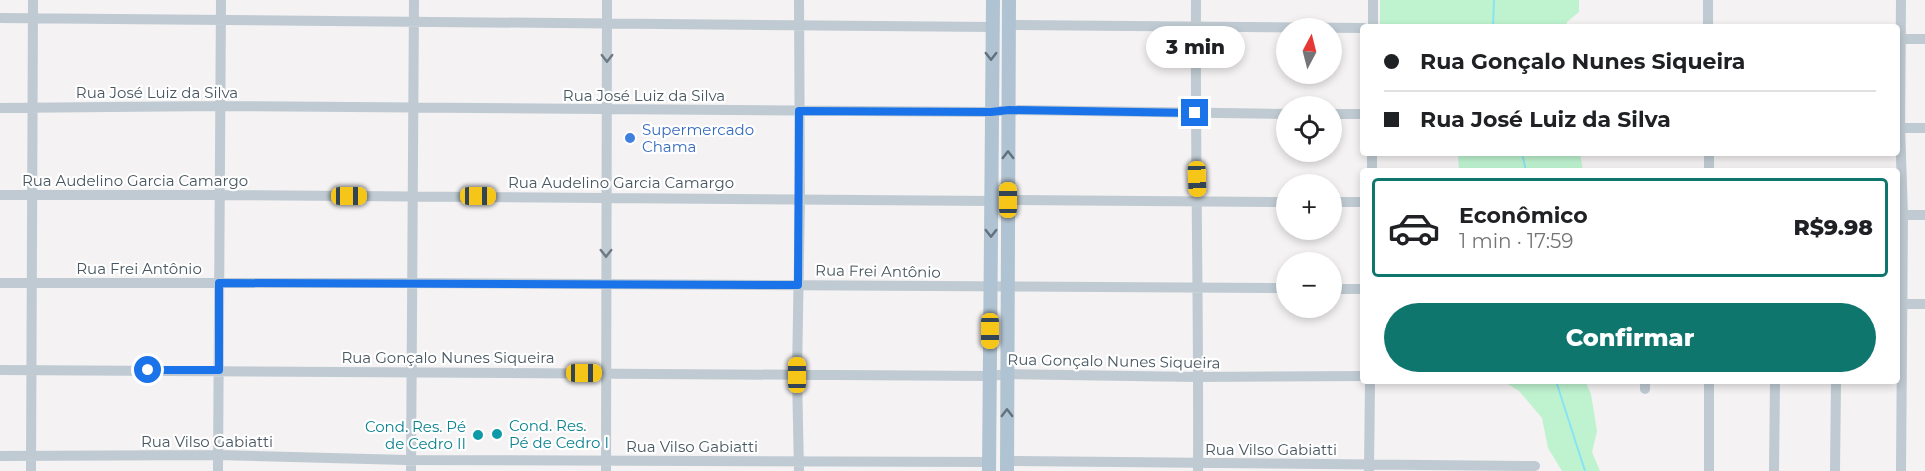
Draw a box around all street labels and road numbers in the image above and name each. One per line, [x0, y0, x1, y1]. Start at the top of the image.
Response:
street label: Rua José Luiz da Silva [76, 83, 238, 102]
street label: Rua José Luiz da Silva [563, 86, 725, 105]
street label: Rua Audelino Garcia Camargo [22, 171, 248, 190]
street label: Rua Audelino Garcia Camargo [508, 173, 734, 192]
street label: Rua Frei Antônio [76, 259, 202, 278]
street label: Rua Frei Antônio [815, 260, 941, 282]
street label: Rua Gonçalo Nunes Siqueira [341, 348, 555, 367]
street label: Rua Gonçalo Nunes Siqueira [1007, 350, 1221, 372]
street label: Rua Vilso Gabiatti [141, 432, 273, 451]
street label: Rua Vilso Gabiatti [626, 437, 758, 456]
street label: Rua Vilso Gabiatti [1205, 440, 1337, 459]

